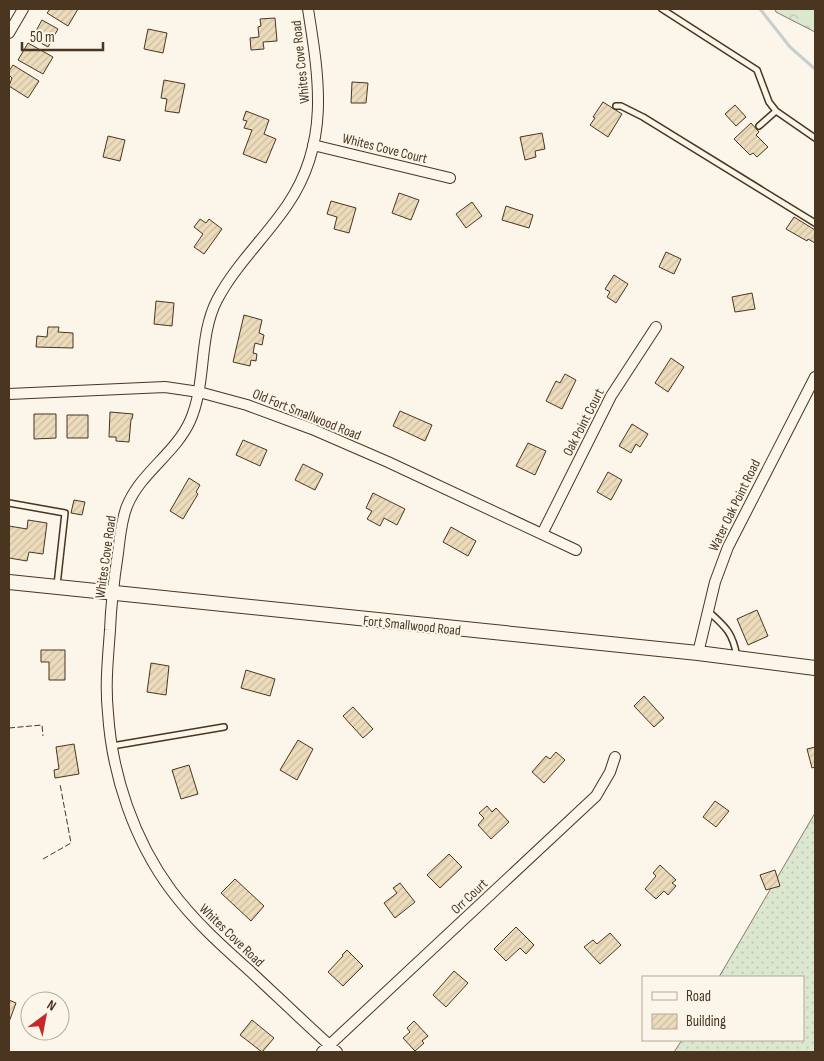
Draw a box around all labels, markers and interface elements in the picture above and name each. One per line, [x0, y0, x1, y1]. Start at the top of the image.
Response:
street label: Whites Cove Road [288, 19, 313, 104]
scale bar [22, 20, 104, 52]
text: 50 m [30, 28, 55, 47]
street label: Whites Cove Court [341, 130, 429, 167]
street label: Old Fort Smallwood Road [250, 385, 364, 444]
street label: Oak Point Court [559, 386, 608, 459]
street label: Water Oak Point Road [705, 456, 764, 554]
street label: Whites Cove Road [91, 514, 120, 600]
street label: Fort Smallwood Road [362, 612, 462, 639]
street label: Orr Court [447, 875, 491, 918]
street label: Whites Cove Road [196, 900, 268, 971]
legend [642, 976, 804, 1041]
text: Road [686, 987, 711, 1006]
north arrow [20, 991, 70, 1041]
text: N [44, 996, 59, 1015]
text: Building [686, 1012, 726, 1031]

